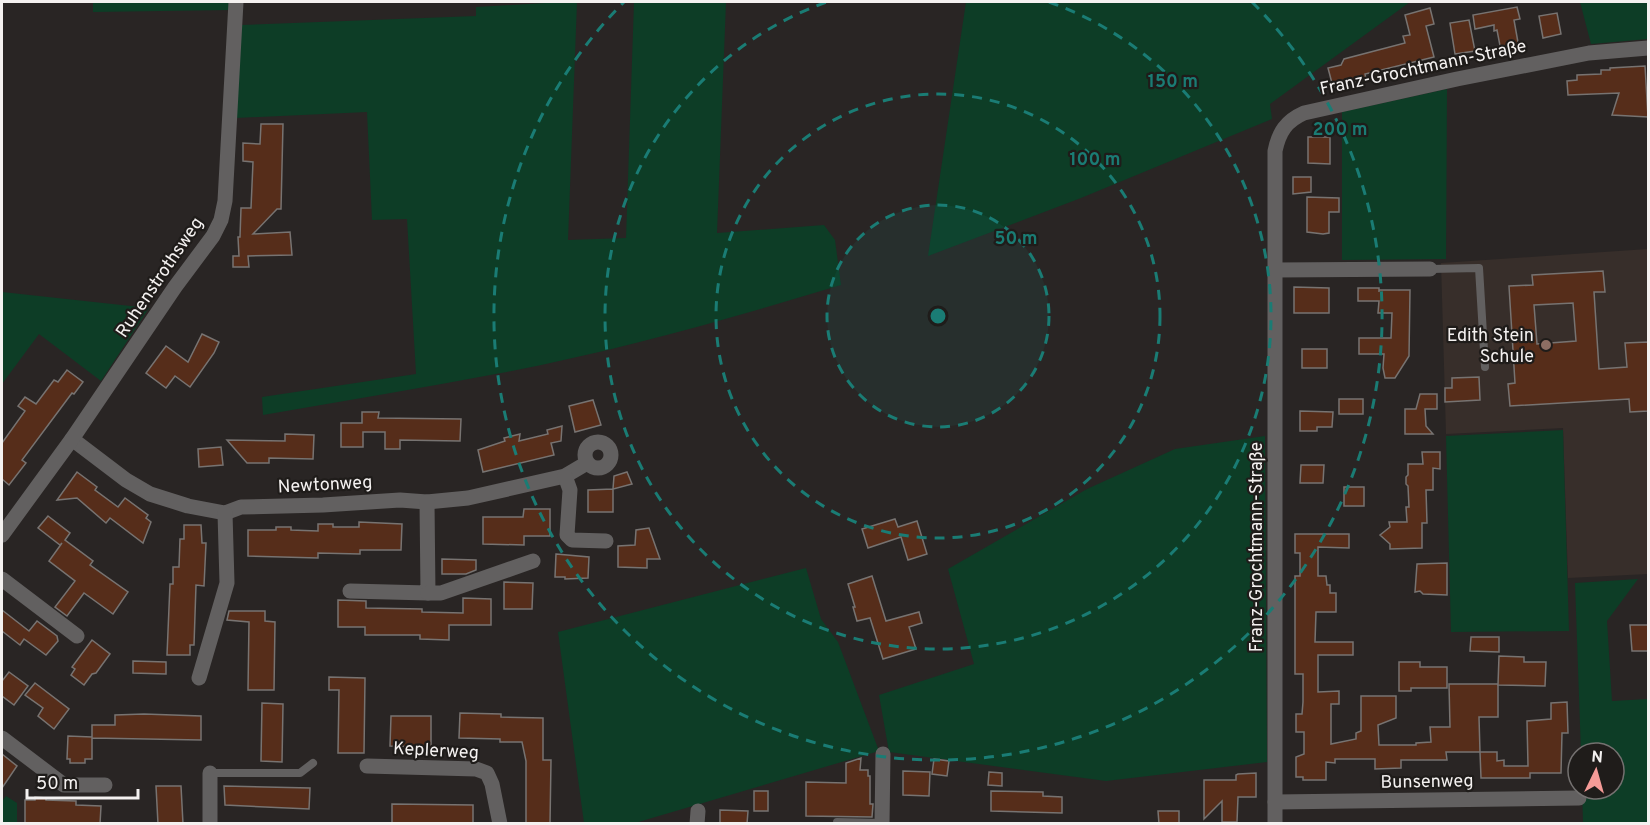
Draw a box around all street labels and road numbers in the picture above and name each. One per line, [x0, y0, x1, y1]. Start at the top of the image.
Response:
street label: Franz-Grochtmann-Straße [1318, 35, 1529, 102]
street label: Ruhenstrothsweg [111, 213, 209, 343]
street label: Franz-Grochtmann-Straße [1246, 442, 1269, 652]
street label: Newtonweg [277, 472, 373, 499]
street label: Keplerweg [392, 738, 479, 765]
street label: Bunsenweg [1380, 770, 1474, 795]

